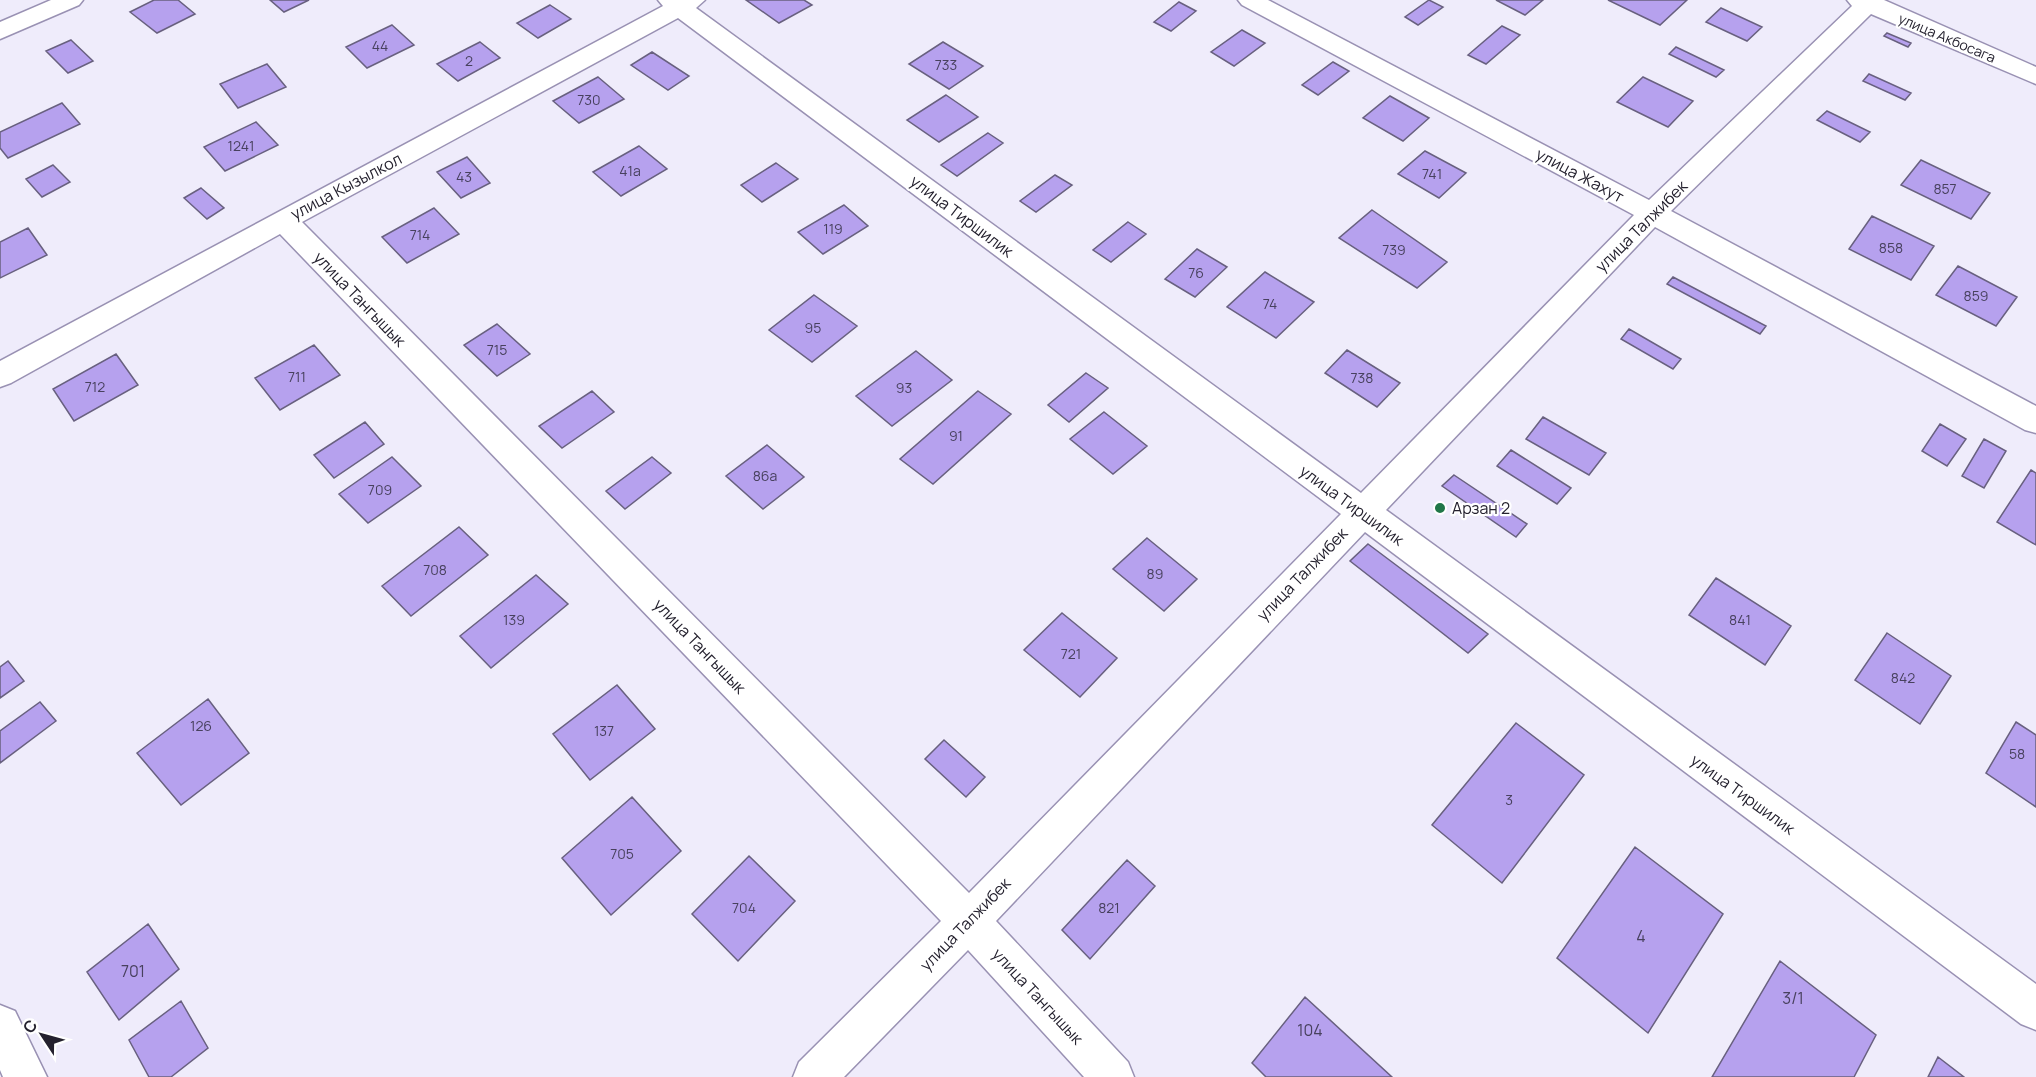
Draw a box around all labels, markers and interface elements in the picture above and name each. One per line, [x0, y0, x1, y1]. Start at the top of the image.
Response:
street label: улица Акбосага [1896, 8, 1999, 67]
house number: 44 [372, 36, 388, 55]
house number: 2 [465, 51, 473, 70]
house number: 733 [935, 55, 957, 74]
house number: 730 [577, 90, 601, 109]
house number: 1241 [228, 136, 254, 155]
street label: улица Жахут [1532, 143, 1628, 207]
street label: улица Кызылкол [286, 147, 406, 225]
house number: 41а [619, 161, 641, 180]
house number: 741 [1422, 164, 1442, 183]
house number: 43 [456, 167, 472, 186]
street label: улица Тиршилик [906, 170, 1019, 263]
street label: улица Талжибек [1590, 174, 1693, 277]
house number: 857 [1933, 179, 1957, 198]
house number: 119 [823, 219, 843, 238]
house number: 714 [410, 225, 430, 244]
house number: 858 [1879, 238, 1903, 257]
house number: 739 [1382, 240, 1406, 259]
street label: улица Тангышык [309, 247, 412, 352]
house number: 76 [1188, 263, 1204, 282]
house number: 859 [1964, 286, 1988, 305]
house number: 74 [1263, 294, 1277, 313]
house number: 95 [805, 318, 821, 337]
house number: 715 [487, 340, 507, 359]
house number: 711 [288, 367, 306, 386]
house number: 738 [1351, 368, 1373, 387]
house number: 712 [85, 377, 105, 396]
house number: 93 [896, 378, 912, 397]
house number: 91 [949, 426, 963, 445]
street label: улица Тиршилик [1295, 460, 1409, 551]
house number: 86а [753, 466, 777, 485]
house number: 709 [368, 480, 392, 499]
place label: Арзан 2 [1452, 497, 1510, 519]
marker: Арзан 2 [1433, 501, 1447, 515]
street label: улица Талжибек [1252, 522, 1353, 625]
house number: 708 [423, 560, 447, 579]
house number: 89 [1147, 564, 1163, 583]
street label: улица Тангышык [649, 594, 752, 699]
house number: 139 [503, 610, 525, 629]
house number: 841 [1729, 610, 1751, 629]
house number: 721 [1061, 644, 1081, 663]
house number: 842 [1891, 668, 1915, 687]
house number: 126 [190, 716, 212, 735]
house number: 137 [594, 721, 614, 740]
house number: 58 [2009, 744, 2025, 763]
street label: улица Тиршилик [1686, 749, 1800, 840]
house number: 3 [1505, 790, 1513, 809]
house number: 705 [610, 844, 634, 863]
street label: улица Талжибек [915, 872, 1016, 975]
house number: 704 [732, 898, 756, 917]
house number: 821 [1098, 898, 1120, 917]
house number: 4 [1636, 925, 1646, 947]
street label: улица Тангышык [988, 943, 1089, 1050]
house number: 701 [121, 960, 145, 982]
house number: 3/1 [1782, 987, 1804, 1009]
north arrow [12, 1005, 72, 1065]
text: С [17, 1015, 42, 1037]
house number: 104 [1297, 1019, 1323, 1041]

